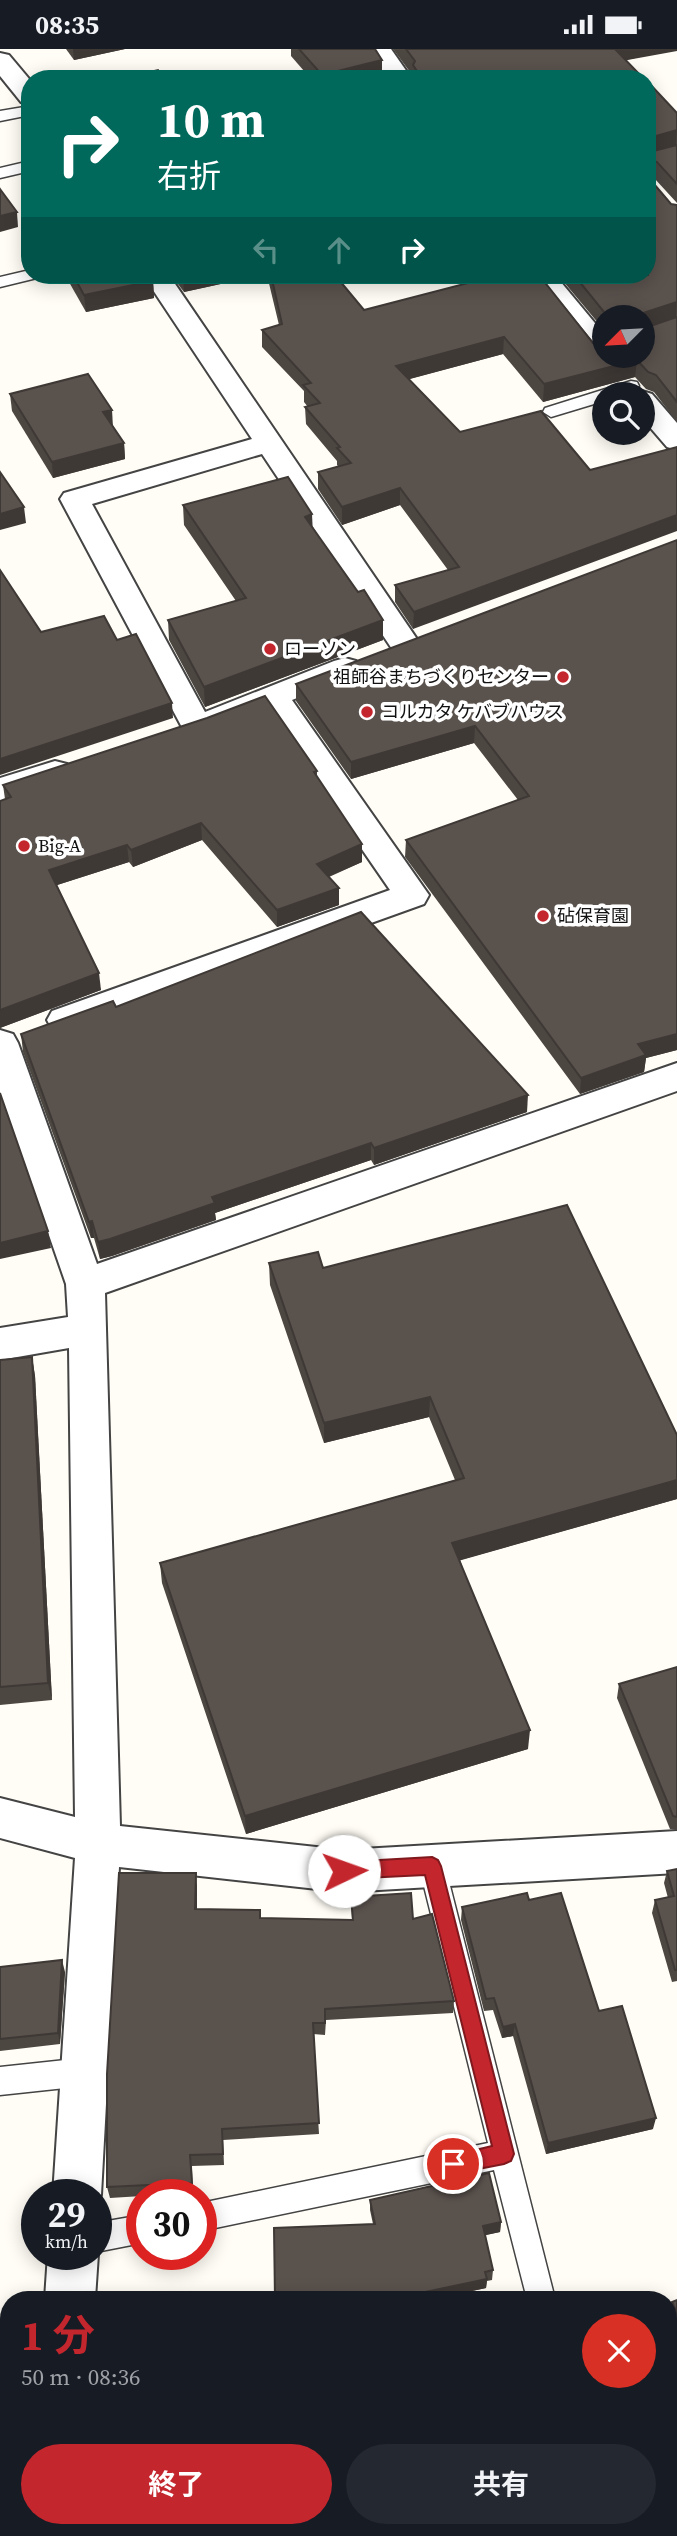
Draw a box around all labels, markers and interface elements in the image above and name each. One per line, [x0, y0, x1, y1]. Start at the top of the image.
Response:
text: 08:35 [35, 7, 99, 43]
text: 10 m [157, 86, 265, 153]
icon: right [42, 98, 133, 189]
text: 右折 [157, 154, 221, 198]
icon: left [247, 231, 285, 269]
icon: ahead [320, 231, 358, 269]
icon: right [393, 231, 431, 269]
north arrow [592, 305, 654, 367]
map controls [592, 305, 655, 445]
button: search [592, 382, 655, 445]
place label: ローソン [284, 636, 356, 661]
marker: ローソン [262, 641, 278, 657]
place label: 祖師谷まちづくりセンター [333, 664, 549, 689]
marker: 祖師谷まちづくりセンター [555, 669, 571, 685]
place label: コルカタ ケバブハウス [381, 699, 564, 724]
marker: コルカタ ケバブハウス [359, 704, 375, 720]
place label: Big-A [38, 833, 81, 858]
marker: Big-A [16, 838, 32, 854]
place label: 砧保育園 [557, 903, 629, 928]
marker: 砧保育園 [535, 908, 551, 924]
position arrow [307, 1834, 381, 1908]
pin [423, 2134, 483, 2194]
icon: arrive [434, 2145, 472, 2183]
speed limit sign: 30 [126, 2179, 217, 2270]
text: 29 [48, 2191, 85, 2239]
text: km/h [45, 2229, 88, 2254]
text: 1 分 [21, 2306, 95, 2364]
button: close [582, 2314, 656, 2388]
text: 50 m · 08:36 [21, 2361, 141, 2393]
button: 終了 [21, 2444, 332, 2524]
button: 共有 [346, 2444, 656, 2524]

